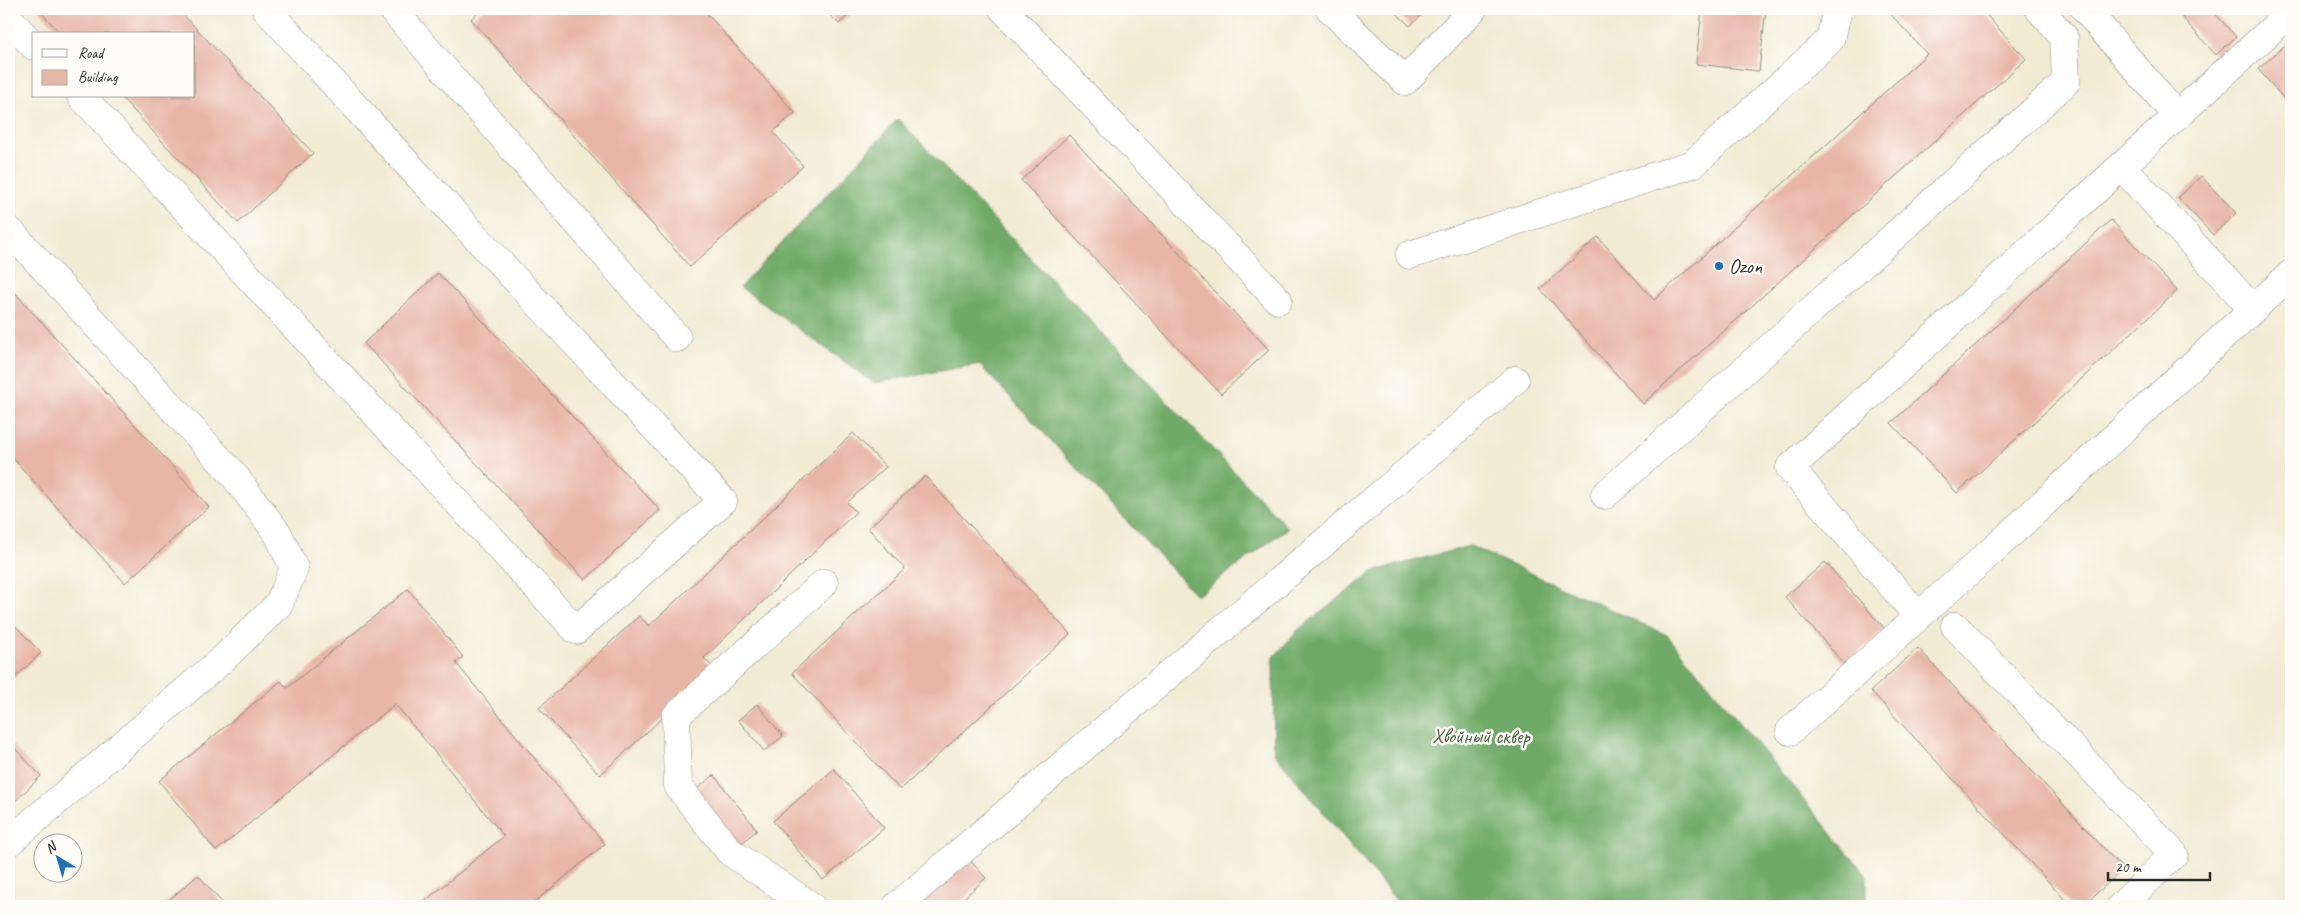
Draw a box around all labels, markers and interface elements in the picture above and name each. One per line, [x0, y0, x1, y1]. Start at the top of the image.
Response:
legend [32, 32, 195, 98]
text: Road [78, 44, 105, 63]
text: Building [78, 68, 118, 87]
place label: Ozon [1729, 254, 1763, 279]
marker: Ozon [1713, 260, 1725, 272]
park label: Хвойный сквер [1432, 724, 1531, 749]
north arrow [32, 832, 82, 882]
text: N [42, 837, 61, 858]
scale bar [2108, 850, 2210, 882]
text: 20 m [2115, 858, 2142, 877]

